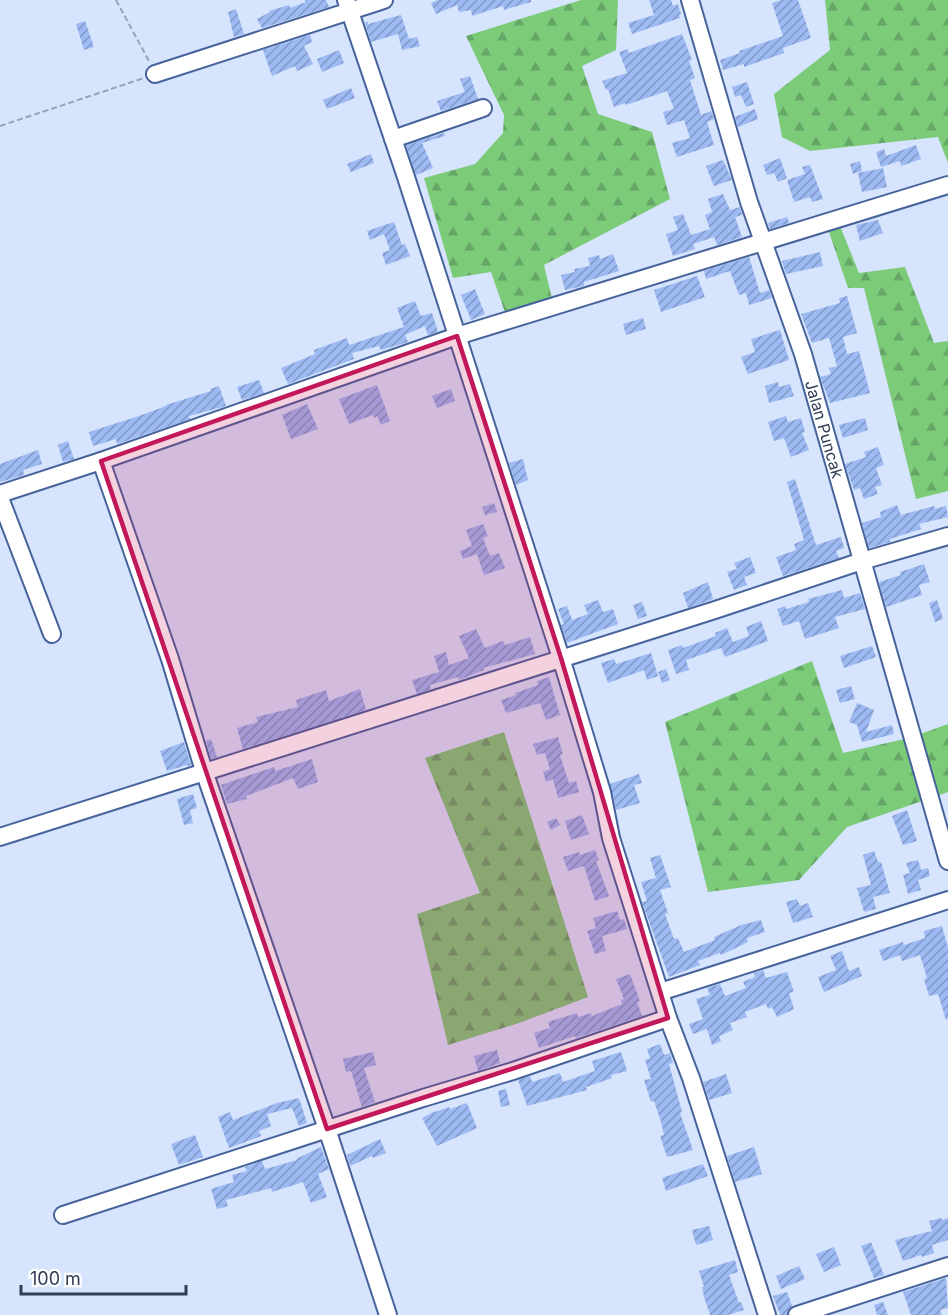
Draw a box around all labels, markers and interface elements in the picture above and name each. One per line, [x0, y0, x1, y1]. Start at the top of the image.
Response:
street label: Jalan Puncak [801, 378, 848, 481]
scale bar [21, 1258, 186, 1296]
text: 100 m [30, 1268, 81, 1289]

